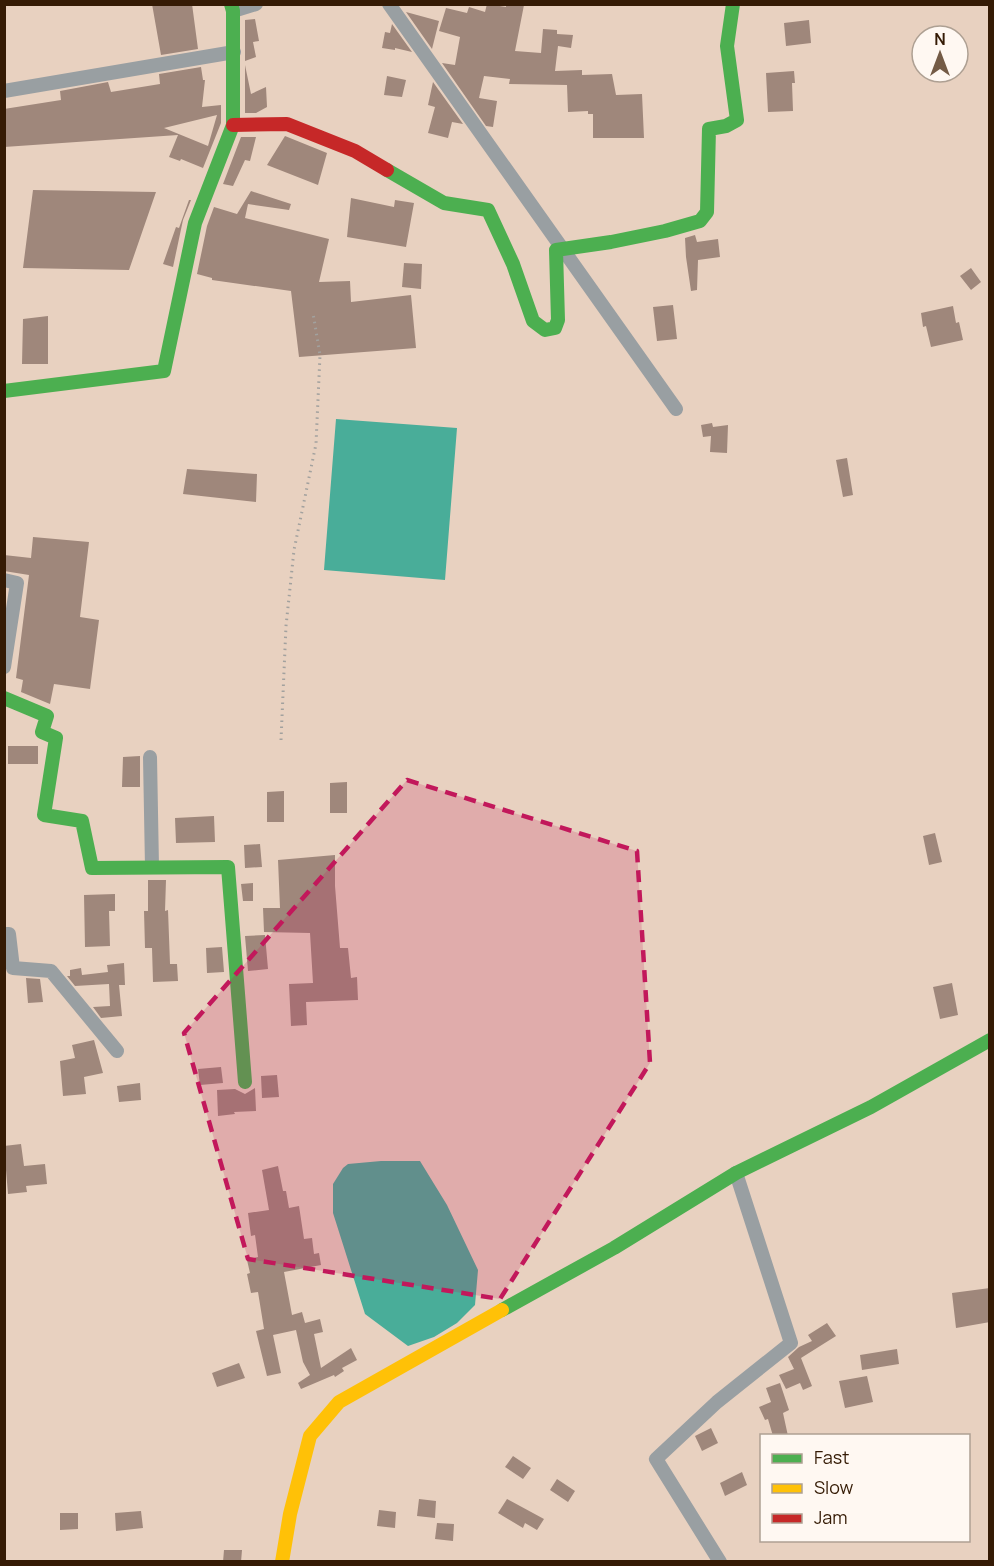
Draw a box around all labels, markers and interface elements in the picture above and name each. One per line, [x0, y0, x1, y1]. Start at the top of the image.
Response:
north arrow [910, 24, 970, 84]
text: N [934, 28, 946, 50]
legend [760, 1434, 970, 1542]
text: Fast [814, 1445, 849, 1469]
text: Slow [814, 1475, 854, 1499]
text: Jam [814, 1505, 848, 1529]

